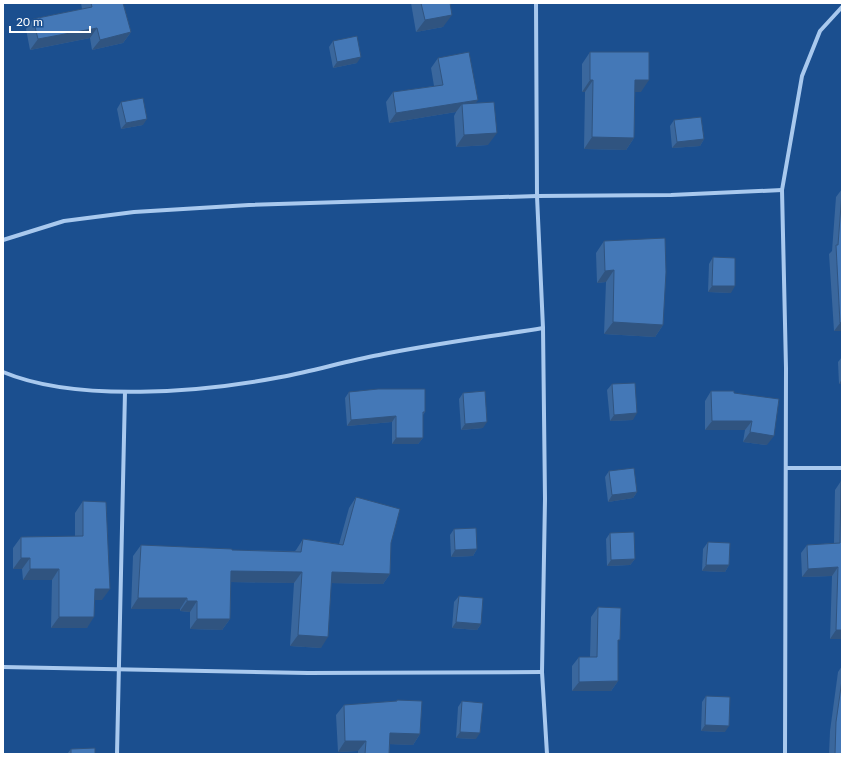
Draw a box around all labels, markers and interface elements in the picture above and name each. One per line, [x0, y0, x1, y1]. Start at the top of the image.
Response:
scale bar [10, 8, 90, 34]
text: 20 m [16, 14, 43, 29]

